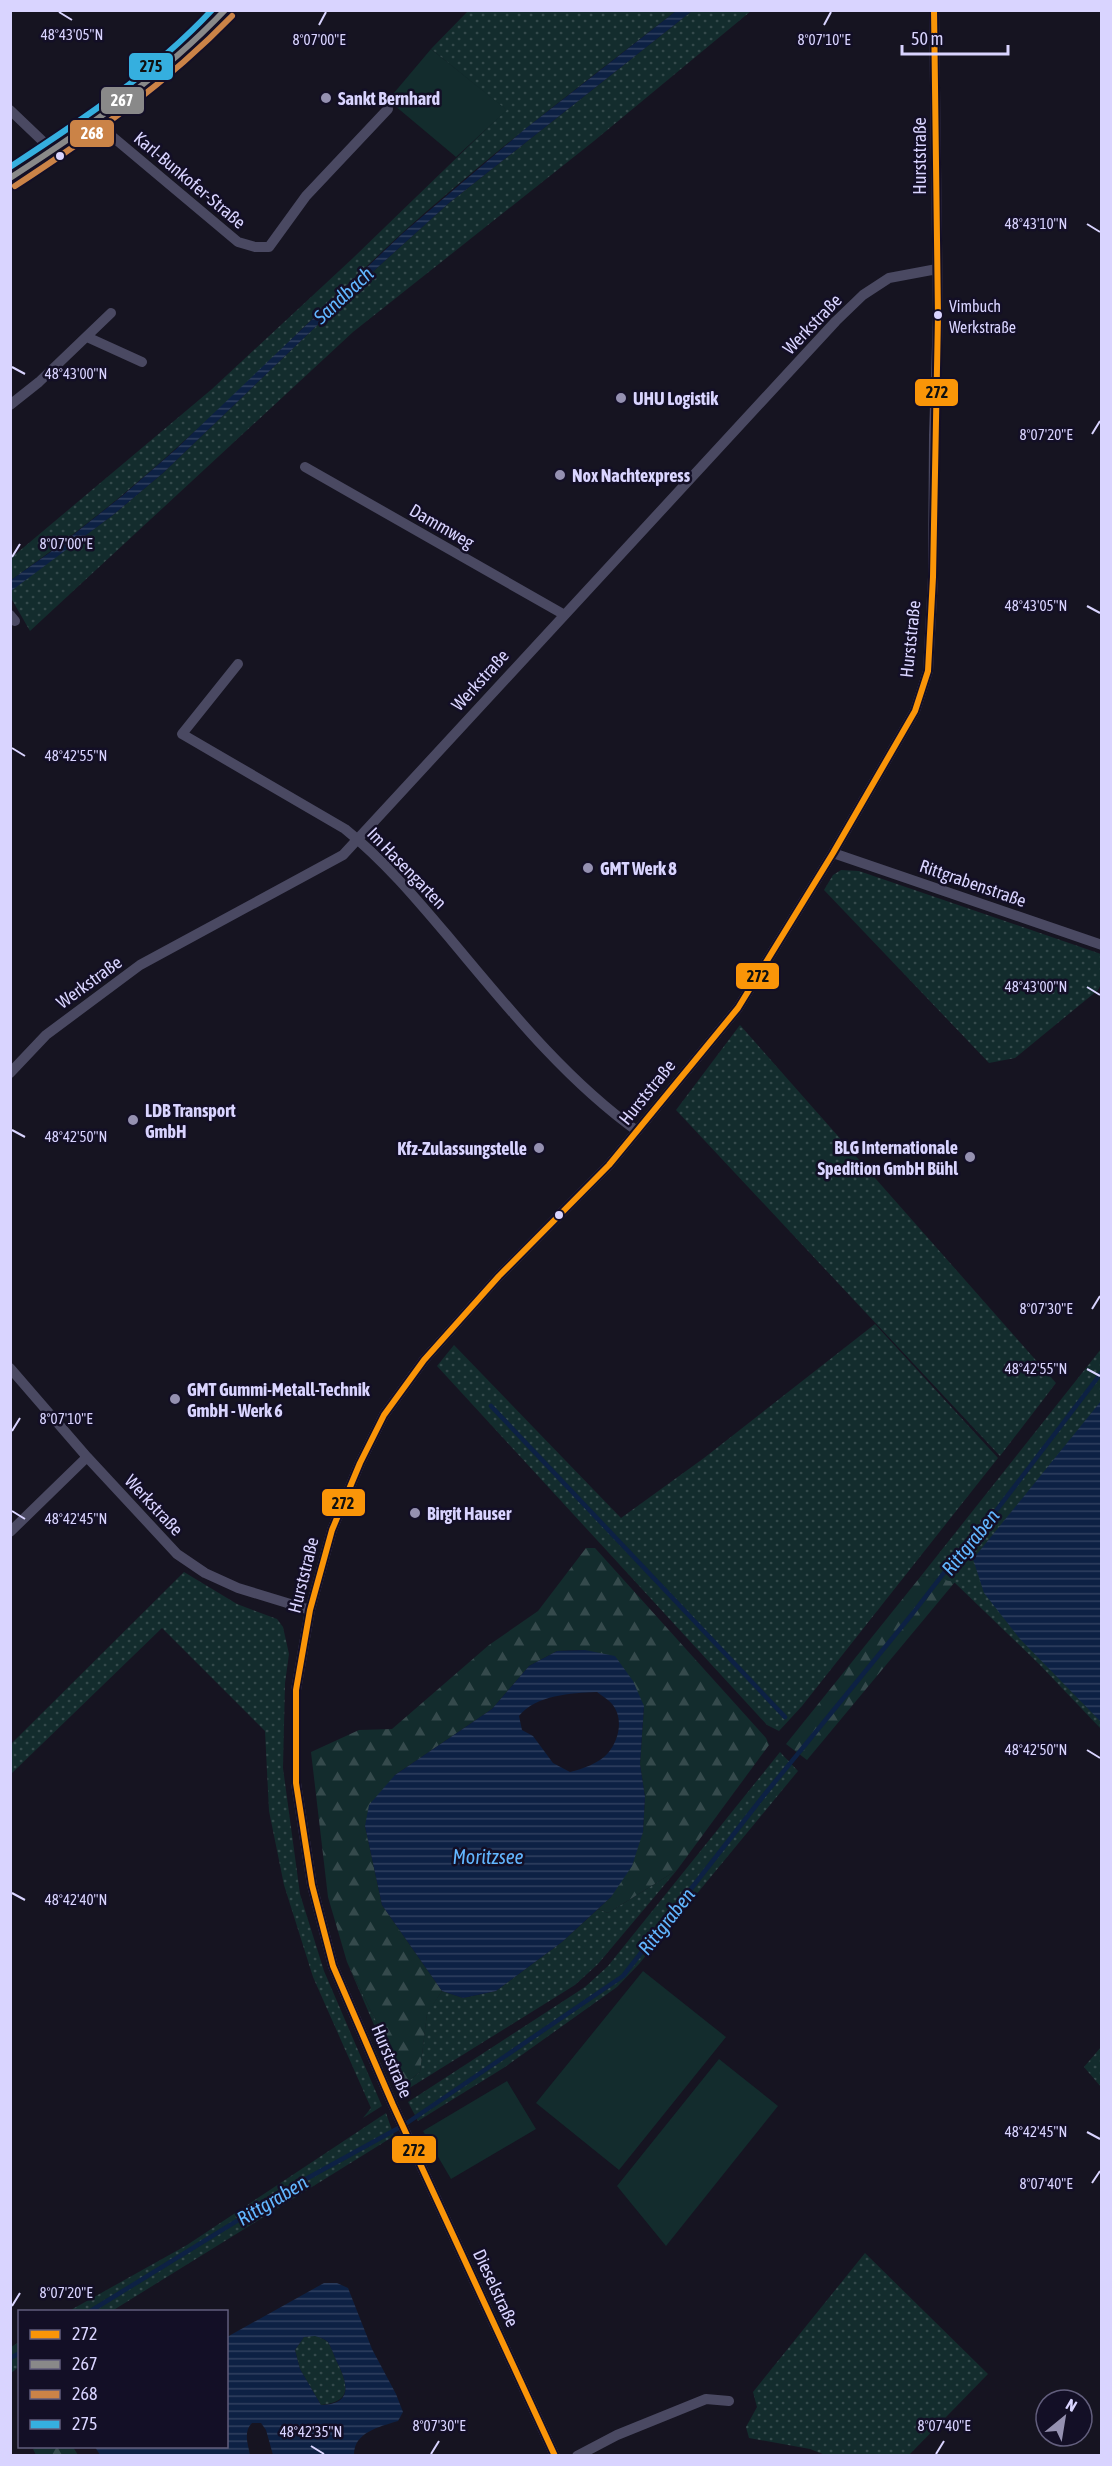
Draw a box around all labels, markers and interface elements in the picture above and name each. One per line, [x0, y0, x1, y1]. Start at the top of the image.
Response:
scale bar [902, 18, 1008, 56]
text: 48°43'05"N [41, 26, 103, 43]
text: 50 m [911, 28, 943, 49]
text: 8°07'00"E [292, 31, 346, 48]
text: 8°07'10"E [797, 31, 851, 48]
line badge: 275 [128, 52, 174, 81]
text: 275 [140, 57, 163, 75]
line badge: 267 [100, 86, 145, 115]
place label: Sankt Bernhard [338, 88, 440, 109]
text: 267 [111, 91, 133, 109]
marker: Sankt Bernhard [319, 91, 333, 105]
street label: Hurststraße [909, 117, 930, 195]
line badge: 268 [69, 119, 115, 148]
text: 268 [81, 124, 104, 142]
street label: Karl-Bunkofer-Straße [130, 127, 250, 233]
unlabelled marker [54, 150, 66, 162]
text: 48°43'10"N [1005, 215, 1067, 232]
water label: Sandbach [308, 262, 378, 329]
street label: Werkstraße [778, 290, 846, 358]
place label: Vimbuch Werkstraße [949, 297, 1016, 336]
marker: Vimbuch Werkstraße [932, 309, 944, 321]
text: 48°43'00"N [45, 365, 107, 382]
line badge: 272 [914, 378, 959, 407]
text: 272 [926, 383, 948, 401]
place label: UHU Logistik [633, 388, 719, 409]
marker: UHU Logistik [614, 391, 628, 405]
text: 8°07'20"E [1019, 426, 1073, 443]
place label: Nox Nachtexpress [572, 465, 691, 486]
marker: Nox Nachtexpress [553, 468, 567, 482]
street label: Dammweg [406, 499, 478, 553]
text: 8°07'00"E [39, 535, 93, 552]
text: 48°43'05"N [1005, 597, 1067, 614]
street label: Hurststraße [896, 599, 924, 679]
street label: Werkstraße [447, 645, 513, 715]
text: 48°42'55"N [45, 747, 107, 764]
street label: Im Hasengarten [363, 823, 451, 913]
street label: Rittgrabenstraße [917, 855, 1029, 911]
place label: GMT Werk 8 [600, 858, 677, 879]
marker: GMT Werk 8 [581, 861, 595, 875]
street label: Werkstraße [52, 951, 126, 1013]
line badge: 272 [735, 962, 780, 990]
text: 272 [747, 967, 769, 985]
text: 48°43'00"N [1005, 978, 1067, 995]
street label: Hurststraße [614, 1055, 680, 1129]
place label: LDB Transport GmbH [145, 1100, 236, 1142]
marker: LDB Transport GmbH [126, 1113, 140, 1127]
text: 48°42'50"N [45, 1128, 107, 1145]
place label: BLG Internationale Spedition GmbH Bühl [817, 1137, 958, 1179]
place label: Kfz-Zulassungstelle [397, 1138, 527, 1159]
marker: Kfz-Zulassungstelle [532, 1141, 546, 1155]
marker: BLG Internationale Spedition GmbH Bühl [963, 1150, 977, 1164]
unlabelled marker [553, 1209, 565, 1221]
text: 8°07'30"E [1019, 1300, 1073, 1317]
text: 48°42'55"N [1005, 1360, 1067, 1377]
place label: GMT Gummi-Metall-Technik GmbH - Werk 6 [187, 1379, 371, 1421]
marker: GMT Gummi-Metall-Technik GmbH - Werk 6 [168, 1392, 182, 1406]
text: 8°07'10"E [39, 1410, 93, 1427]
street label: Werkstraße [121, 1470, 187, 1540]
line badge: 272 [321, 1488, 366, 1517]
text: 272 [332, 1494, 354, 1512]
place label: Birgit Hauser [427, 1503, 512, 1524]
water label: Rittgraben [936, 1504, 1004, 1580]
marker: Birgit Hauser [408, 1506, 422, 1520]
text: 48°42'45"N [45, 1510, 107, 1527]
street label: Hurststraße [283, 1535, 323, 1615]
text: 48°42'50"N [1005, 1741, 1067, 1758]
water label: Moritzsee [452, 1845, 524, 1868]
water label: Rittgraben [633, 1883, 699, 1959]
text: 48°42'40"N [45, 1891, 107, 1908]
street label: Hurststraße [367, 2021, 417, 2101]
text: 48°42'45"N [1005, 2123, 1067, 2140]
line badge: 272 [391, 2135, 437, 2164]
text: 272 [403, 2141, 425, 2159]
water label: Rittgraben [233, 2170, 312, 2230]
text: 8°07'40"E [1019, 2175, 1073, 2192]
street label: Dieselstraße [469, 2246, 523, 2330]
text: 8°07'20"E [39, 2284, 93, 2301]
legend [18, 2310, 228, 2448]
text: 272 [72, 2323, 97, 2344]
text: 267 [72, 2353, 97, 2374]
text: 268 [72, 2383, 97, 2404]
north arrow [1034, 2388, 1094, 2448]
text: N [1063, 2395, 1080, 2415]
text: 275 [72, 2413, 97, 2434]
text: 8°07'30"E [412, 2417, 466, 2434]
text: 8°07'40"E [917, 2417, 971, 2434]
text: 48°42'35"N [280, 2423, 342, 2440]

